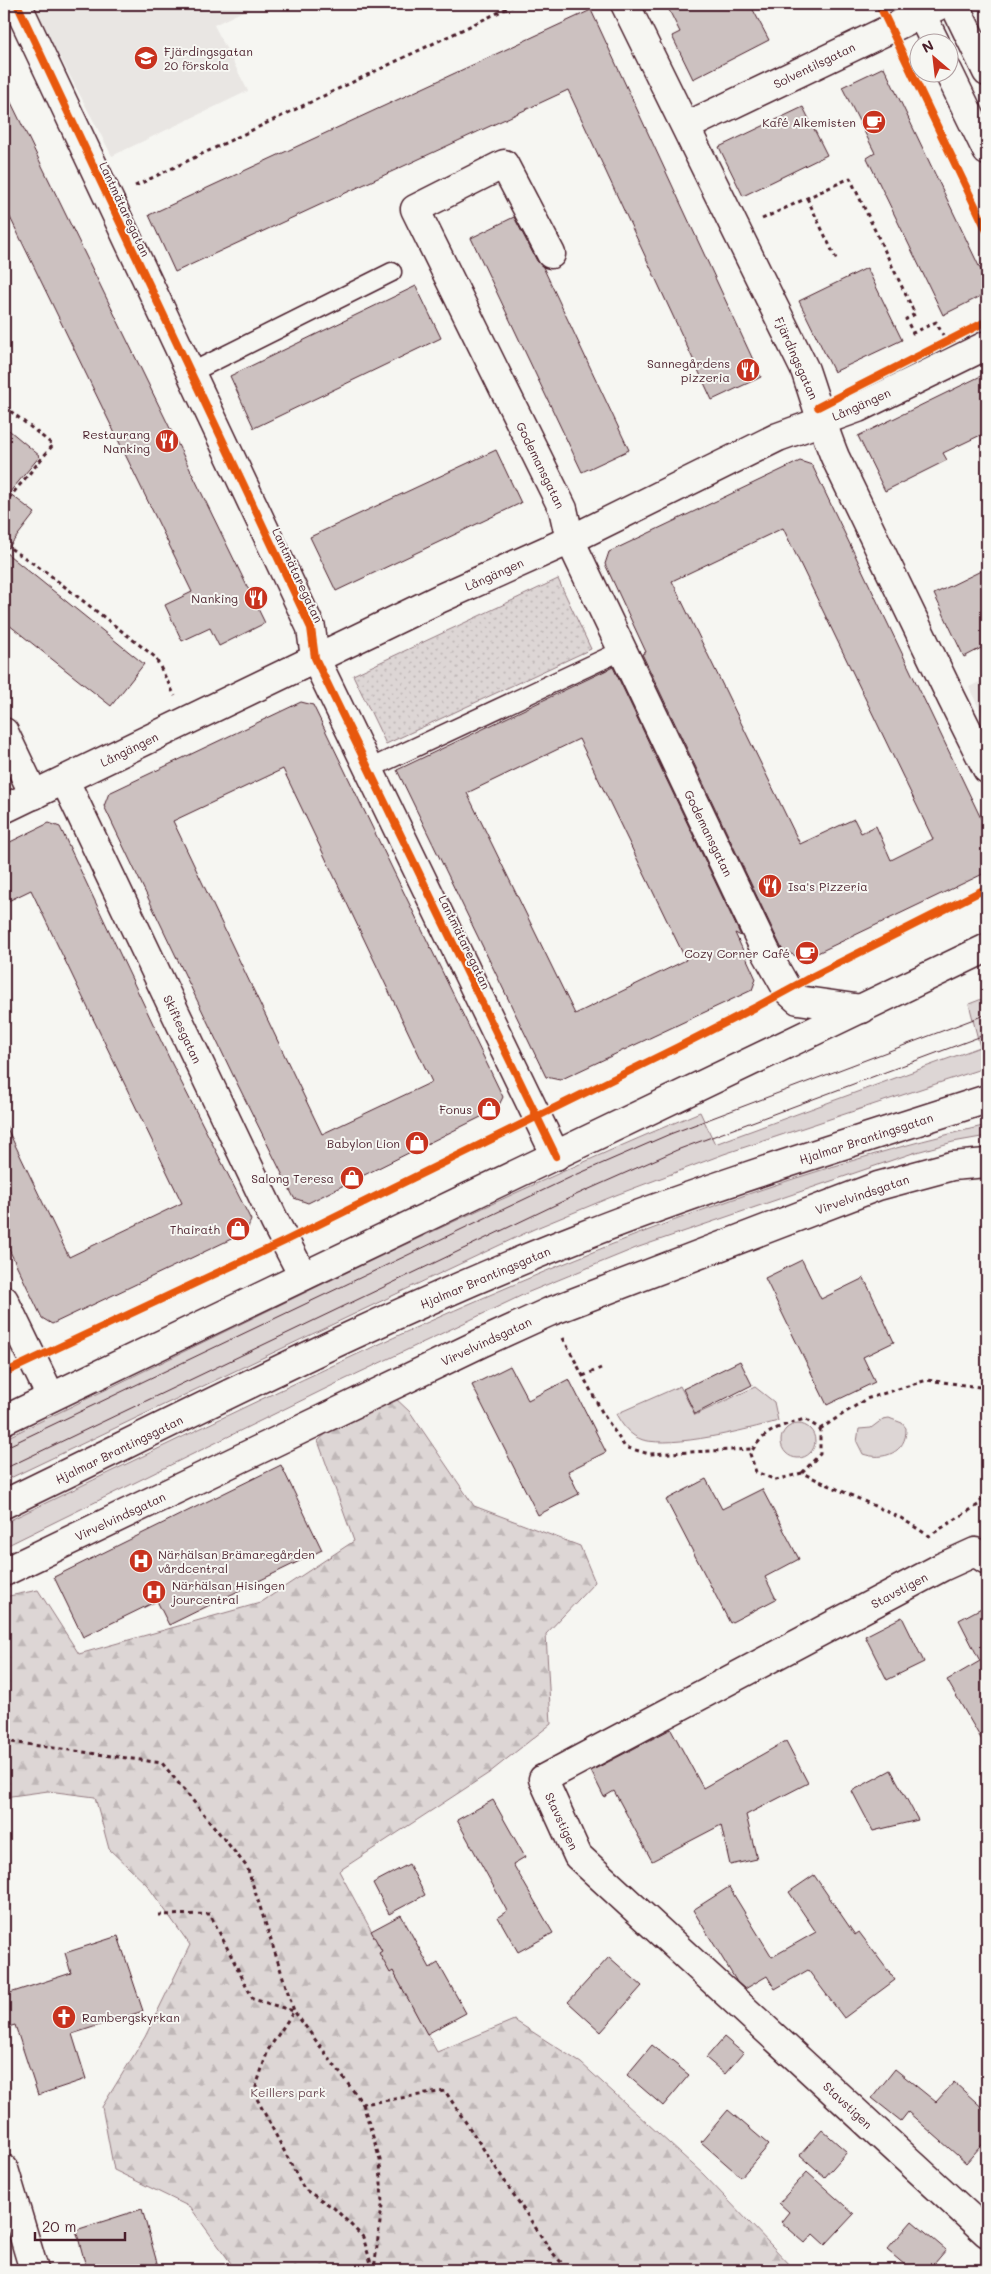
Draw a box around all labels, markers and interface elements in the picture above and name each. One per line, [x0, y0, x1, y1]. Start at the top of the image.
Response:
north arrow [908, 32, 958, 82]
text: N [919, 35, 937, 57]
street label: Solventilsgatan [771, 38, 857, 92]
place label: Fjärdingsgatan 20 förskola [164, 43, 253, 73]
school or university icon: Fjärdingsgatan 20 förskola [133, 45, 159, 71]
cafe icon: Kafé Alkemisten [861, 109, 887, 135]
place label: Kafé Alkemisten [762, 114, 856, 130]
street label: Lantmätaregatan [96, 159, 154, 259]
street label: Fjärdingsgatan [772, 314, 822, 402]
place label: Sannegårdens pizzeria [647, 355, 730, 385]
restaurant icon: Sannegårdens pizzeria [735, 357, 761, 383]
street label: Långängen [829, 384, 893, 424]
street label: Godemansgatan [513, 419, 569, 511]
place label: Restaurang Nanking [83, 426, 150, 456]
restaurant icon: Restaurang Nanking [154, 428, 180, 454]
street label: Lantmätaregatan [269, 525, 327, 625]
street label: Långängen [462, 554, 526, 594]
restaurant icon: Nanking [243, 585, 269, 611]
place label: Nanking [191, 590, 238, 606]
street label: Långängen [97, 728, 161, 770]
street label: Godemansgatan [681, 787, 737, 879]
restaurant icon: Isa's Pizzeria [757, 873, 783, 899]
place label: Isa's Pizzeria [788, 878, 868, 894]
street label: Lantmätaregatan [435, 892, 495, 992]
cafe icon: Cozy Corner Café [794, 940, 820, 966]
place label: Cozy Corner Café [684, 945, 790, 961]
street label: Skiftesgatan [160, 992, 206, 1066]
shop icon: Fonus [476, 1096, 502, 1122]
place label: Fonus [439, 1101, 472, 1117]
street label: Hjalmar Brantingsgatan [797, 1109, 935, 1167]
shop icon: Babylon Lion [404, 1130, 430, 1156]
place label: Babylon Lion [327, 1135, 400, 1151]
shop icon: Salong Teresa [339, 1165, 365, 1191]
place label: Salong Teresa [251, 1170, 334, 1186]
street label: Virvelvindsgatan [813, 1170, 911, 1218]
shop icon: Thairath [225, 1216, 251, 1242]
place label: Thairath [170, 1221, 220, 1237]
street label: Hjalmar Brantingsgatan [418, 1242, 552, 1312]
street label: Virvelvindsgatan [438, 1313, 534, 1369]
street label: Hjalmar Brantingsgatan [53, 1411, 185, 1487]
street label: Virvelvindsgatan [72, 1488, 168, 1544]
place label: Närhälsan Brämaregården vårdcentral [158, 1546, 315, 1576]
hospital icon: Närhälsan Brämaregården vårdcentral [128, 1548, 154, 1574]
street label: Stavstigen [868, 1568, 930, 1612]
place label: Närhälsan Hisingen jourcentral [171, 1577, 285, 1607]
hospital icon: Närhälsan Hisingen jourcentral [141, 1579, 167, 1605]
street label: Stavstigen [542, 1790, 582, 1852]
church icon: Rambergskyrkan [51, 2004, 77, 2030]
place label: Rambergskyrkan [82, 2009, 180, 2025]
street label: Stavstigen [820, 2078, 876, 2132]
park label: Keillers park [251, 2084, 325, 2100]
scale bar [35, 2209, 125, 2241]
text: 20 m [42, 2216, 76, 2236]

